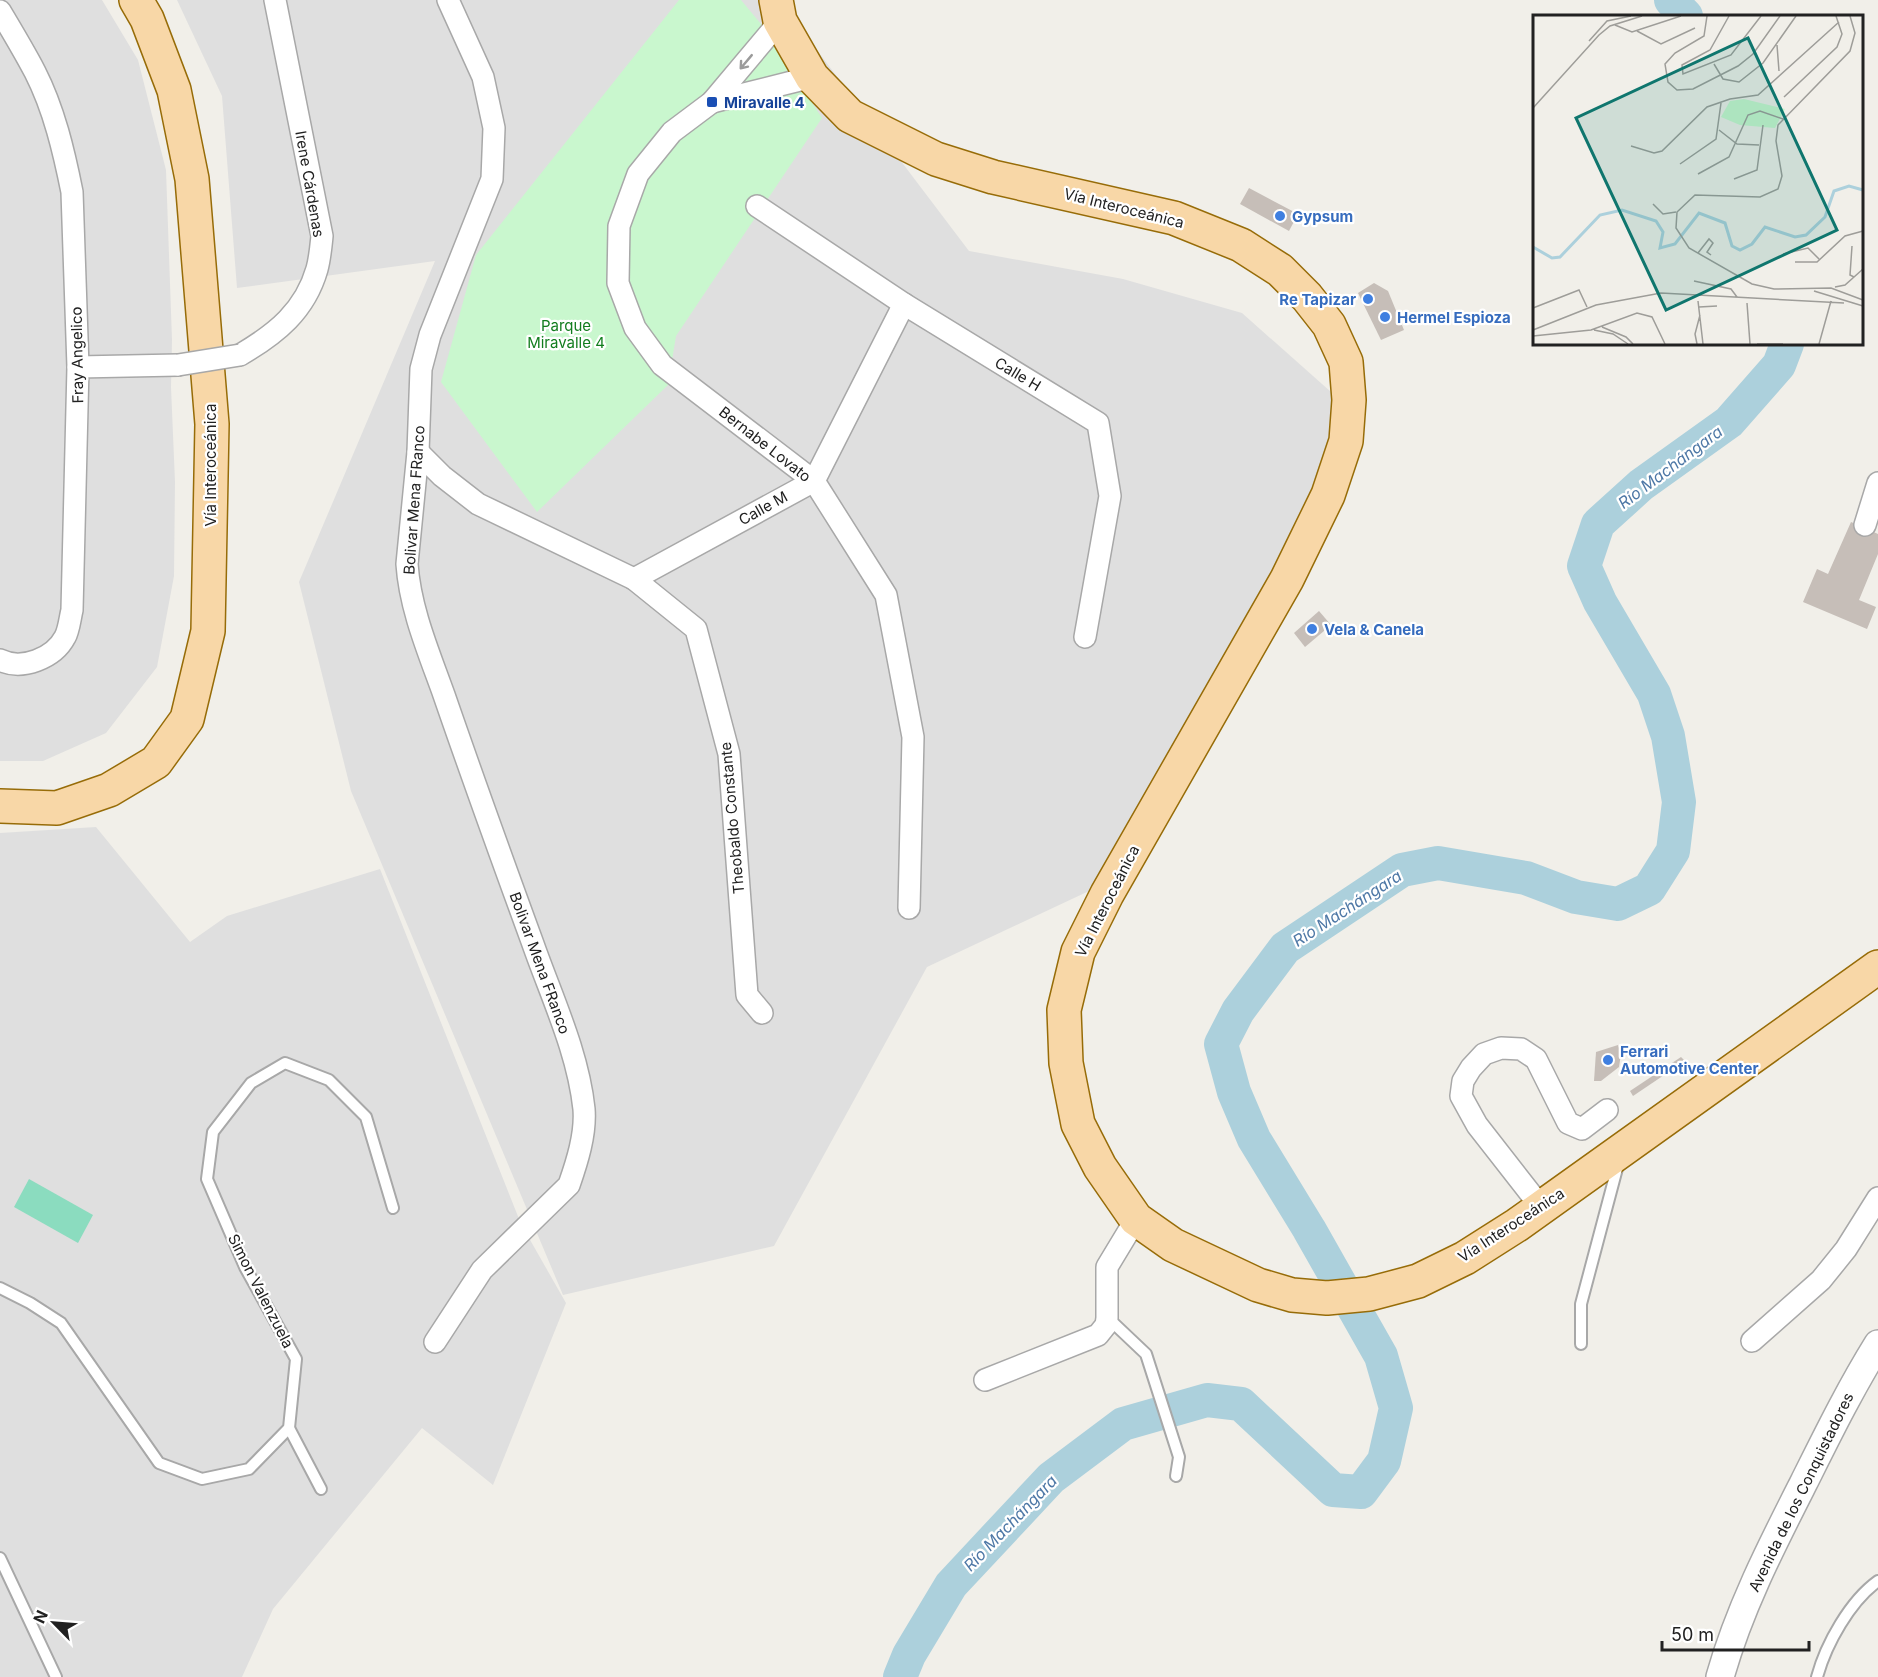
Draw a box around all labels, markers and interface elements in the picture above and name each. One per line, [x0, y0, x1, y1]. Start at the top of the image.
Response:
inset map [1533, 15, 1863, 345]
one-way arrow [740, 53, 753, 69]
place label: Miravalle 4 [724, 93, 805, 112]
marker: Miravalle 4 [705, 95, 719, 109]
street label: Irene Cárdenas [291, 129, 329, 239]
street label: Vía Interoceánica [1062, 184, 1186, 232]
place label: Gypsum [1292, 207, 1353, 226]
marker: Gypsum [1273, 209, 1287, 223]
place label: Re Tapizar [1279, 290, 1356, 309]
marker: Re Tapizar [1361, 292, 1375, 306]
street label: Fray Angelico [67, 306, 87, 404]
place label: Hermel Espioza [1397, 308, 1511, 327]
marker: Hermel Espioza [1378, 310, 1392, 324]
park label: Parque Miravalle 4 [527, 316, 605, 352]
street label: Calle H [991, 353, 1045, 395]
street label: Bernabe Lovato [715, 402, 815, 486]
street label: Vía Interoceánica [201, 404, 220, 526]
water label: Río Machángara [1614, 421, 1726, 513]
street label: Bolivar Mena FRanco [399, 425, 429, 575]
street label: Calle M [735, 487, 791, 529]
place label: Vela & Canela [1324, 620, 1424, 639]
marker: Vela & Canela [1305, 622, 1319, 636]
street label: Theobaldo Constante [716, 741, 748, 895]
street label: Vía Interoceánica [1071, 842, 1143, 960]
water label: Río Machángara [1289, 865, 1405, 951]
street label: Bolivar Mena FRanco [505, 889, 575, 1037]
place label: Ferrari Automotive Center [1620, 1042, 1759, 1078]
marker: Ferrari Automotive Center [1601, 1053, 1615, 1067]
street label: Vía Interoceánica [1454, 1184, 1568, 1266]
street label: Simon Valenzuela [224, 1231, 298, 1351]
street label: Avenida de los Conquistadores [1744, 1389, 1858, 1595]
water label: Río Machángara [959, 1471, 1061, 1575]
north arrow [24, 1593, 84, 1653]
text: N [29, 1607, 52, 1626]
scale bar [1662, 1614, 1809, 1652]
text: 50 m [1671, 1624, 1714, 1645]

